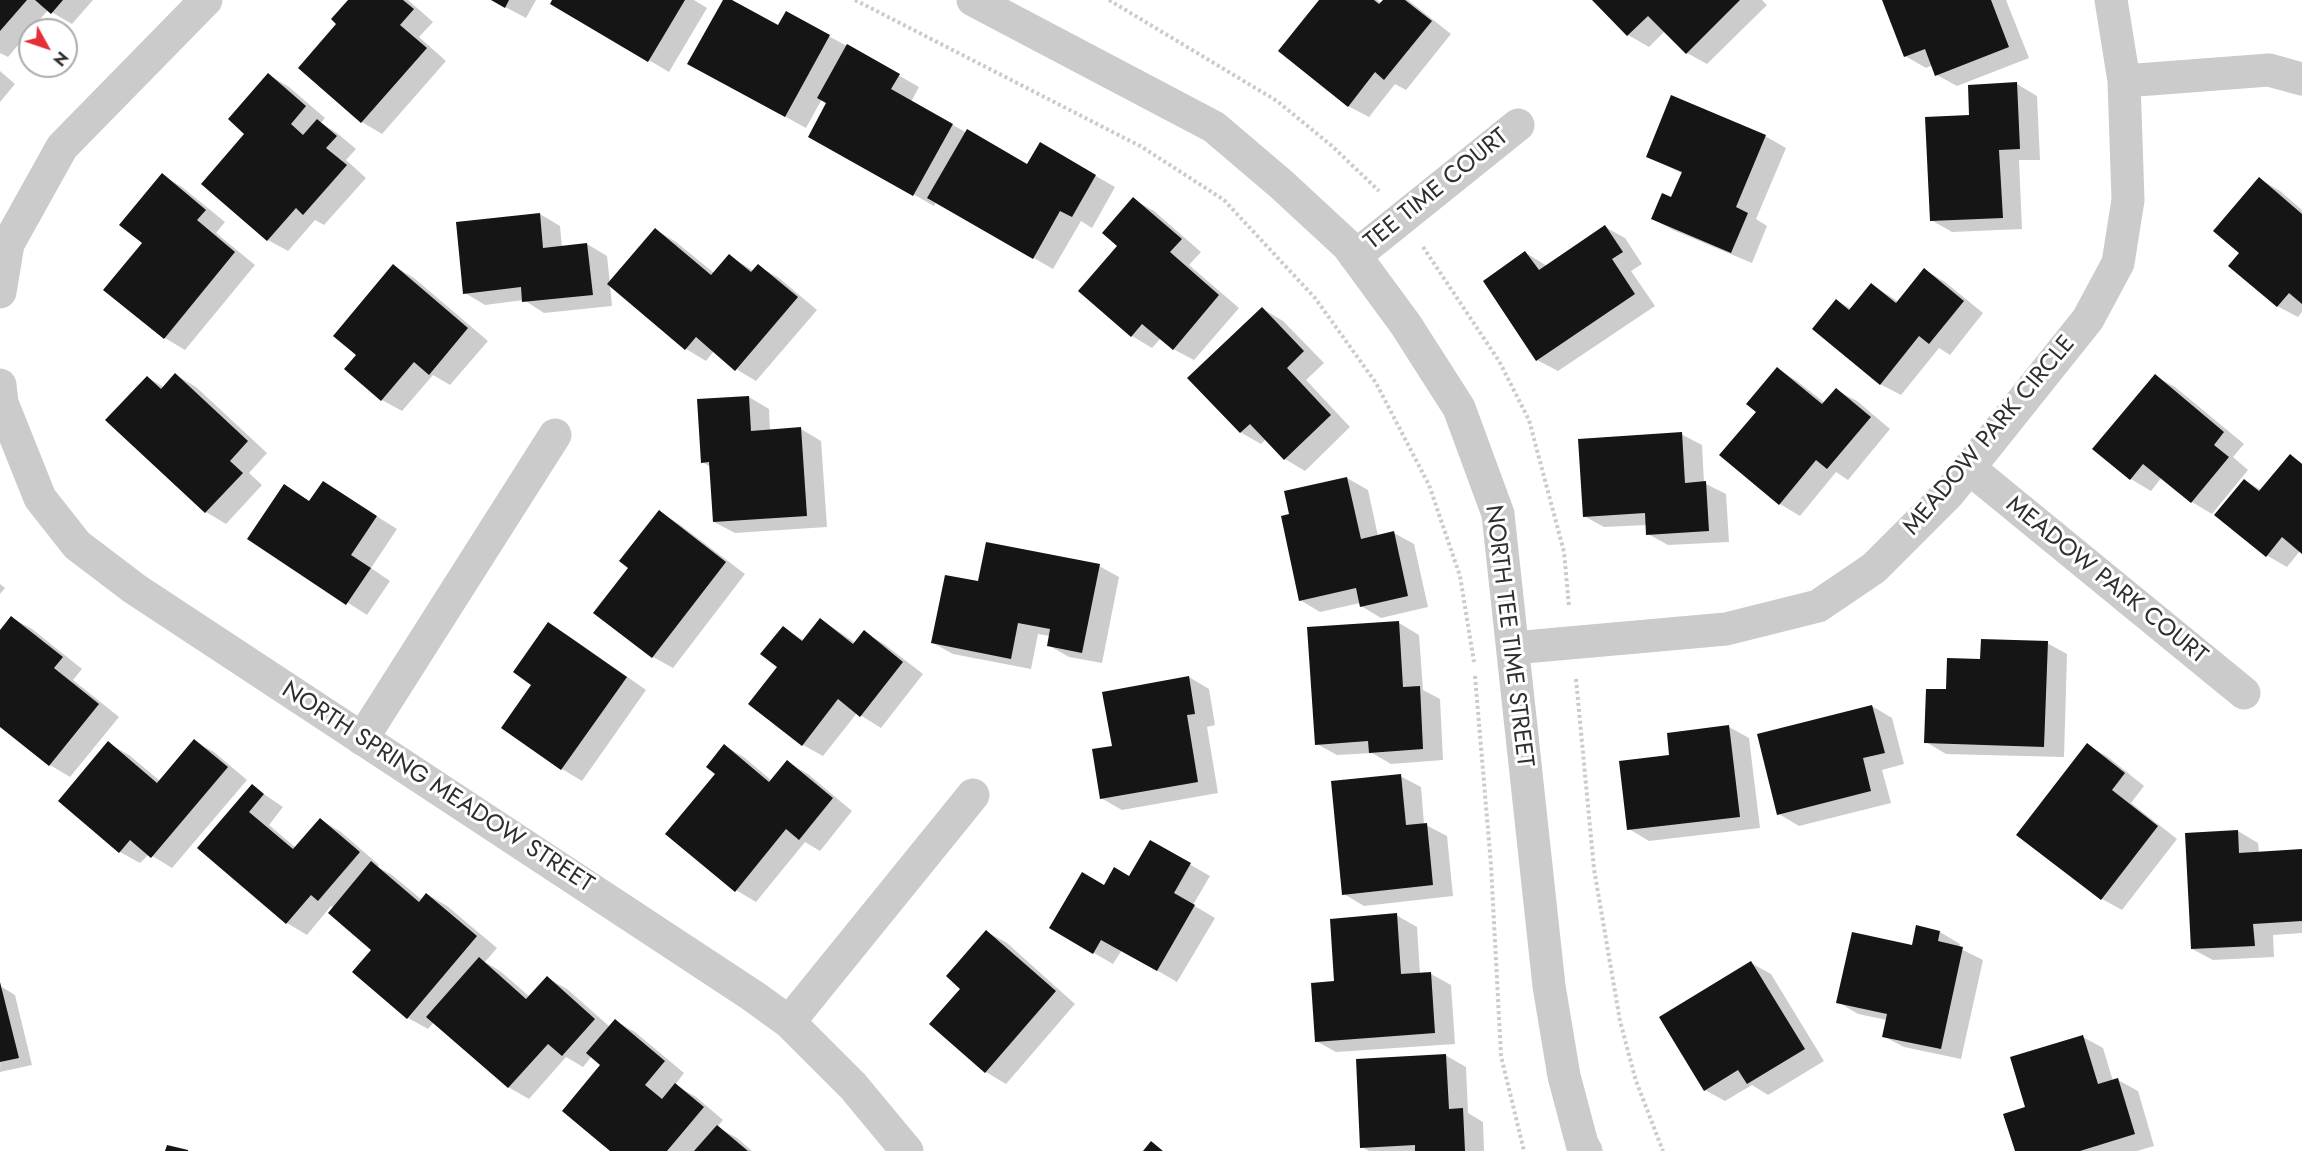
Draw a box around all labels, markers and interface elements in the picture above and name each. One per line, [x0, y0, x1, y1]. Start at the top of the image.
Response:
north arrow [18, 18, 78, 78]
text: N [48, 46, 74, 71]
street label: TEE TIME COURT [1359, 123, 1515, 257]
street label: MEADOW PARK CIRCLE [1898, 330, 2082, 542]
street label: MEADOW PARK COURT [2000, 491, 2212, 671]
street label: NORTH TEE TIME STREET [1478, 503, 1538, 769]
street label: NORTH SPRING MEADOW STREET [276, 676, 598, 900]

